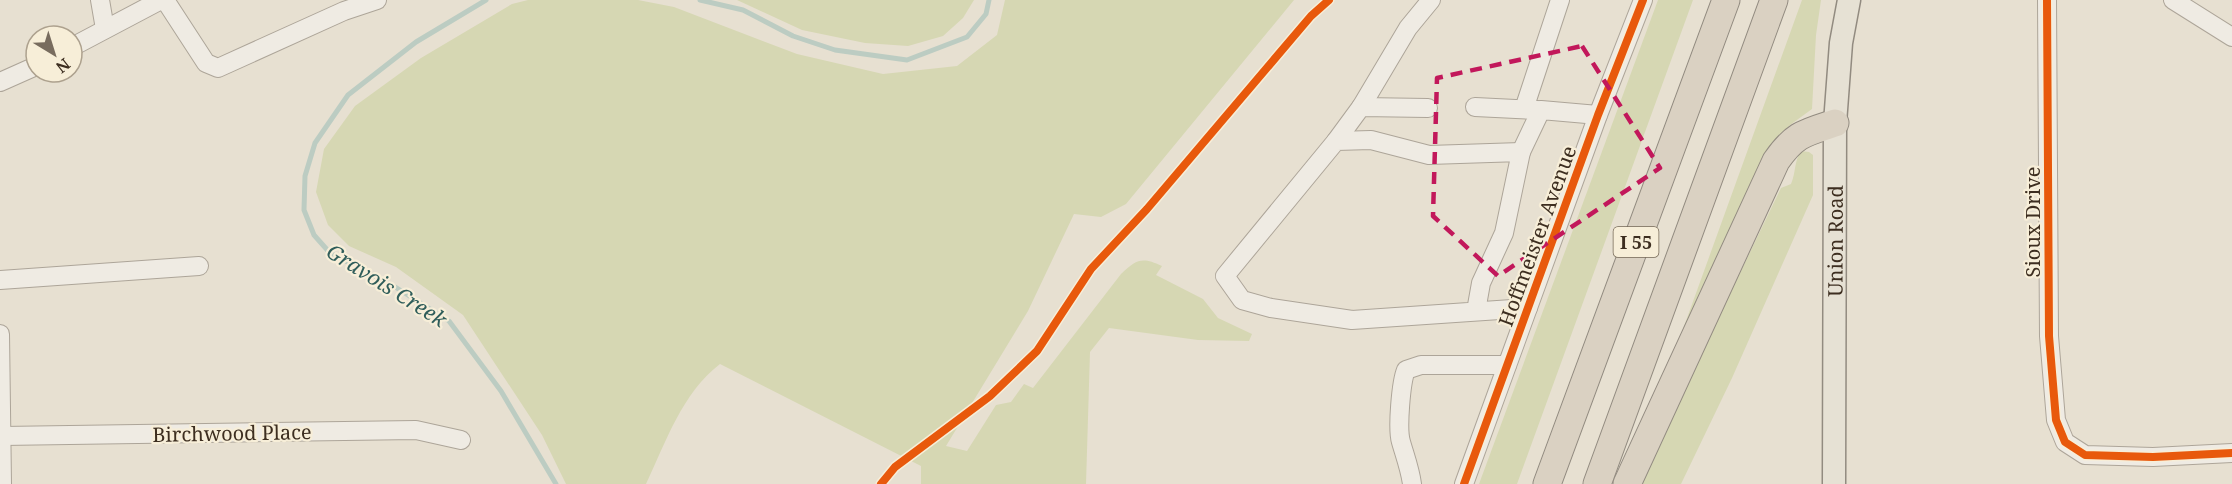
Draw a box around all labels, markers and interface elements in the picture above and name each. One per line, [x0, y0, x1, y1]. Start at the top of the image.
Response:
north arrow [24, 24, 84, 84]
text: N [51, 53, 75, 79]
street label: Hoffmeister Avenue [1492, 142, 1582, 330]
street label: Sioux Drive [2019, 167, 2046, 277]
street label: Union Road [1821, 185, 1848, 297]
road number: I 55 [1614, 227, 1658, 257]
water label: Gravois Creek [322, 237, 453, 334]
street label: Birchwood Place [152, 418, 312, 448]

